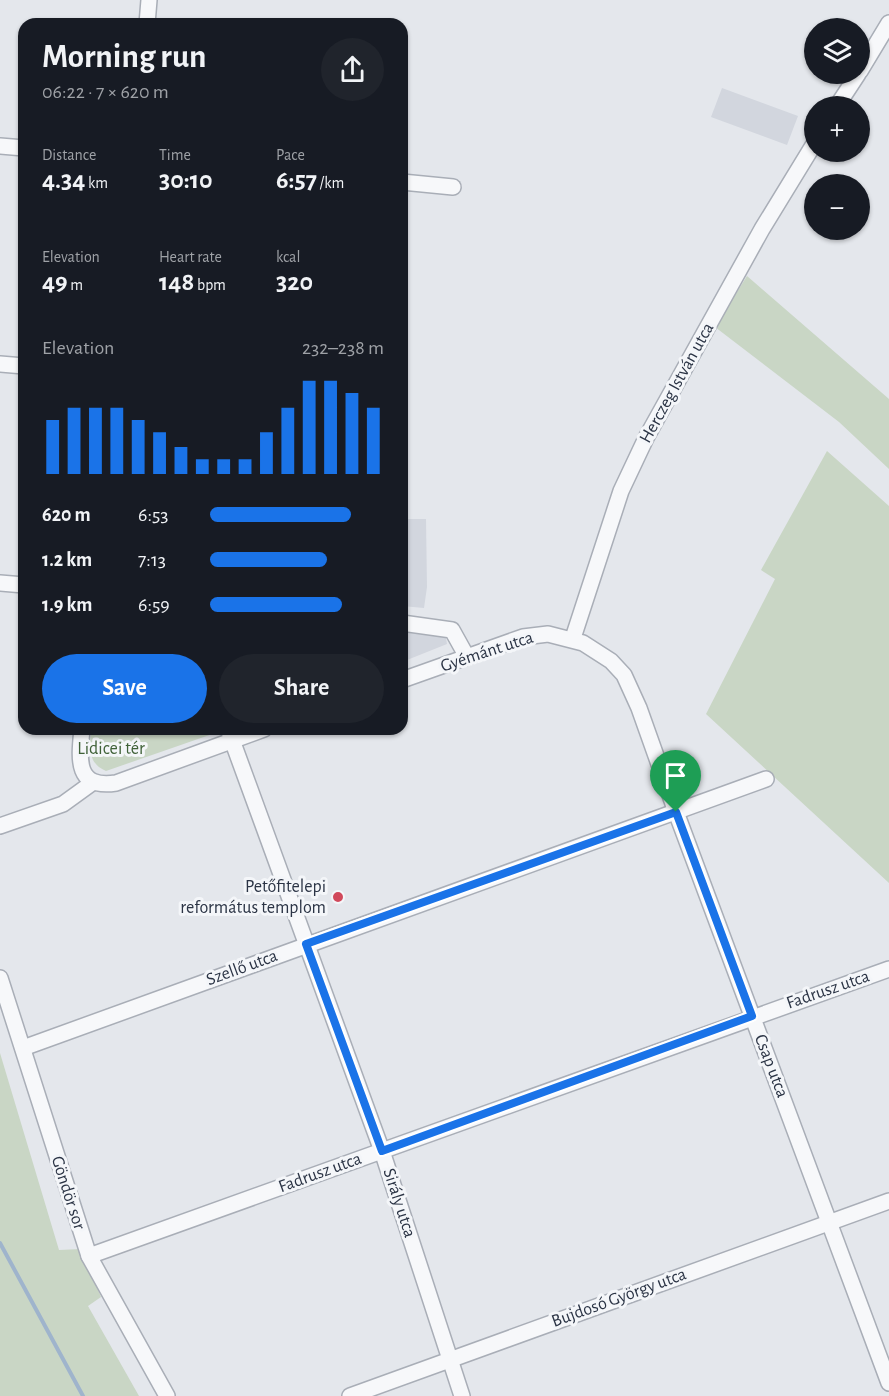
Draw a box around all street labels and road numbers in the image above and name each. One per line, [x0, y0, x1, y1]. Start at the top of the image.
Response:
street label: Herczeg István utca [637, 320, 717, 446]
street label: Gyémánt utca [438, 629, 536, 675]
street label: Szellő utca [204, 947, 280, 989]
street label: Fadrusz utca [784, 967, 872, 1013]
street label: Csap utca [751, 1032, 791, 1100]
street label: Fadrusz utca [276, 1150, 364, 1196]
street label: Göndör sor [48, 1154, 88, 1232]
street label: Sirály utca [379, 1166, 419, 1240]
street label: Bujdosó György utca [549, 1265, 689, 1331]

